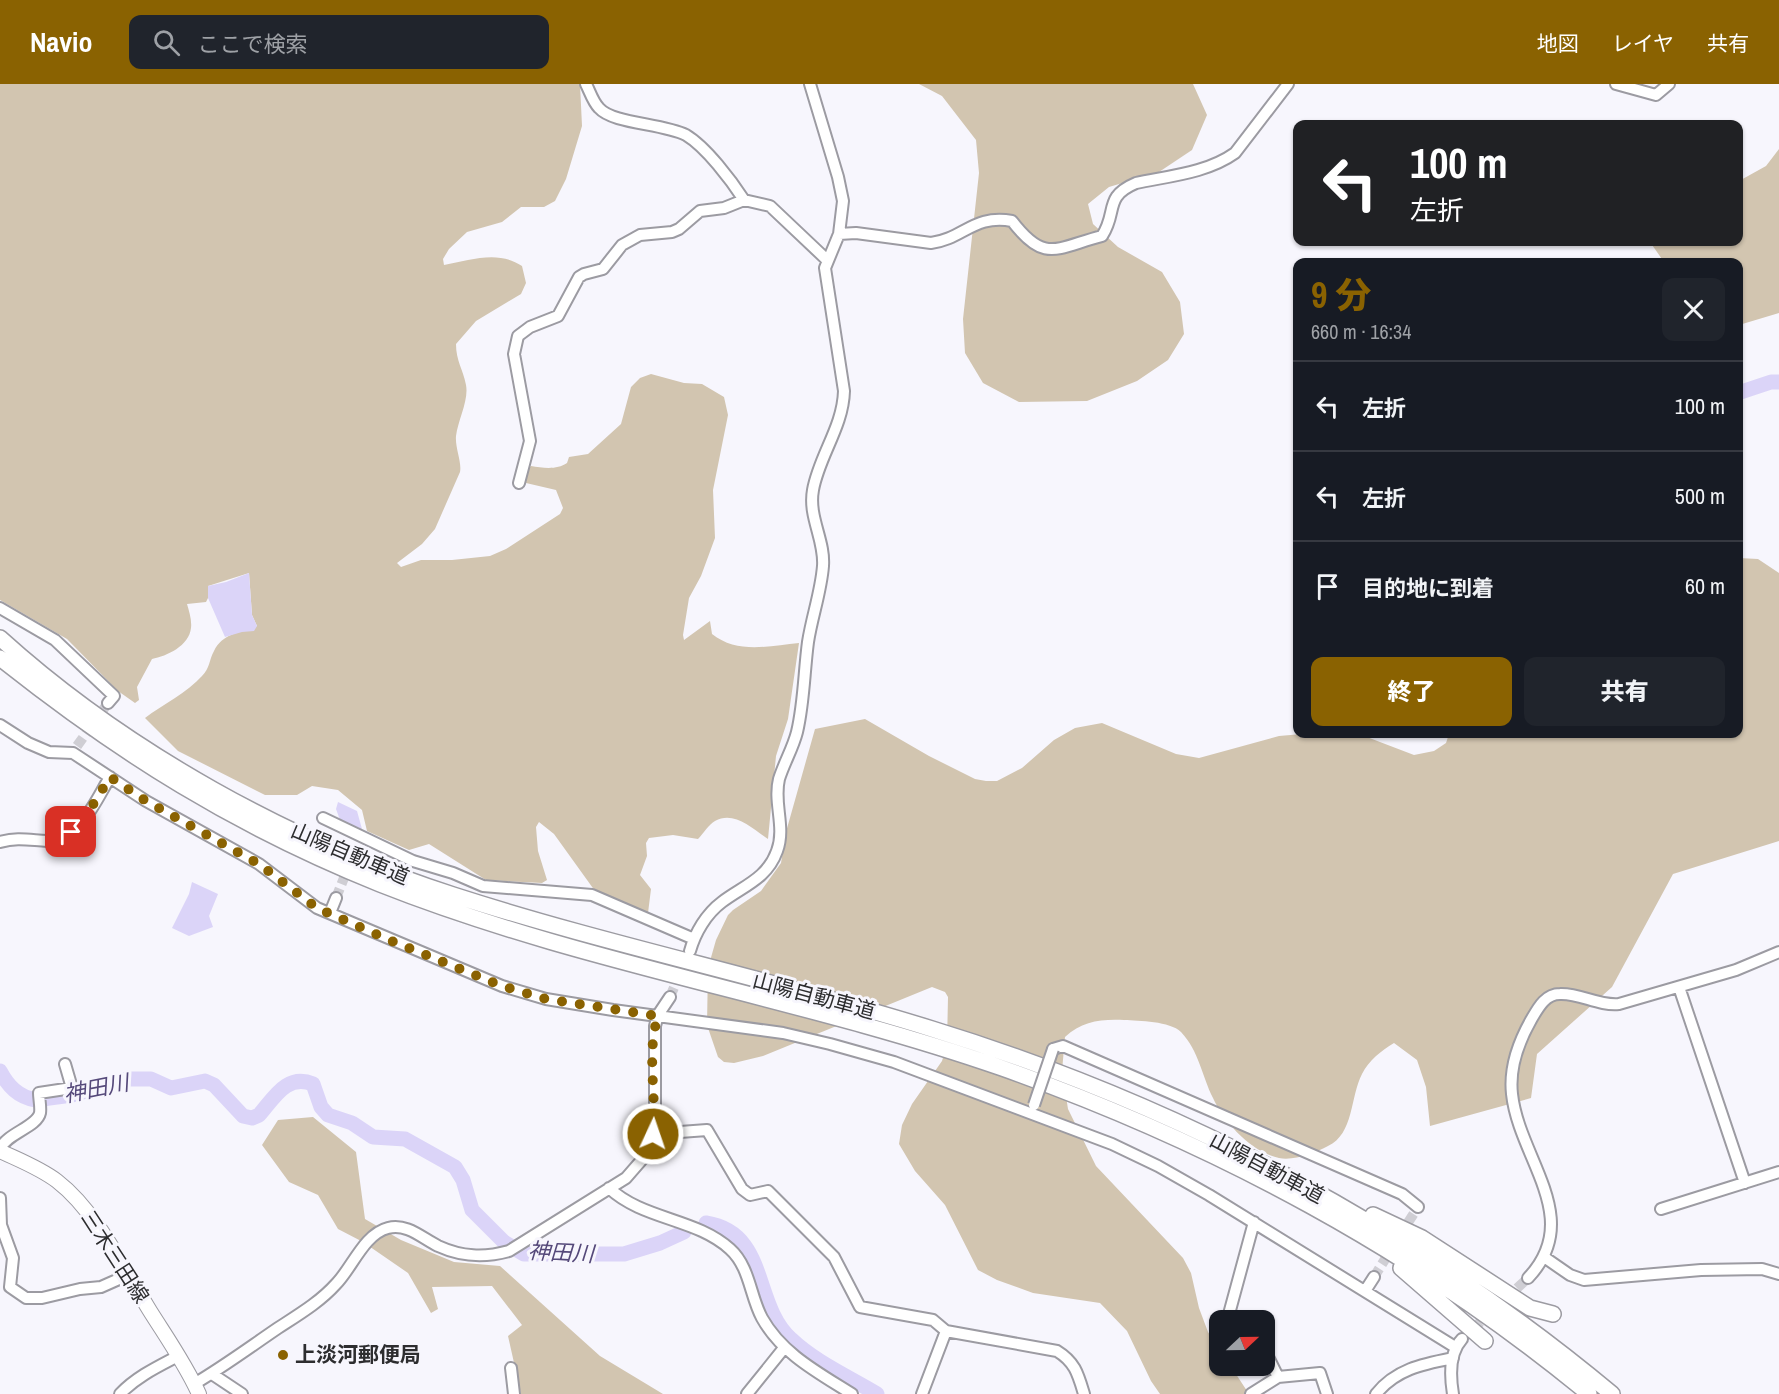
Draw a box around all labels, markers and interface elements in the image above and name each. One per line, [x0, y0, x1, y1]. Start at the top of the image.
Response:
search box [129, 15, 549, 69]
text: Navio [30, 23, 93, 61]
icon: search [150, 26, 183, 59]
text: ここで検索 [198, 29, 308, 59]
text: 地図 [1537, 29, 1579, 58]
text: レイヤ [1612, 29, 1674, 58]
text: 共有 [1707, 29, 1749, 58]
text: 100 m [1410, 135, 1508, 191]
icon: left [1311, 144, 1389, 222]
text: 左折 [1410, 192, 1464, 228]
text: 9 分 [1311, 271, 1372, 319]
button: close [1662, 278, 1725, 341]
text: 660 m · 16:34 [1311, 318, 1411, 345]
icon: left [1311, 390, 1344, 423]
text: 100 m [1675, 391, 1725, 421]
text: 左折 [1362, 393, 1406, 423]
icon: left [1311, 480, 1344, 513]
text: 500 m [1675, 481, 1725, 511]
text: 左折 [1362, 483, 1406, 513]
icon: arrive [1311, 570, 1344, 603]
text: 60 m [1685, 571, 1725, 601]
text: 目的地に到着 [1362, 573, 1494, 603]
button: 終了 [1311, 657, 1512, 726]
button: 共有 [1524, 657, 1725, 726]
pin [45, 806, 96, 857]
icon: arrive [54, 815, 87, 848]
street label: 山陽自動車道 [287, 816, 414, 892]
street label: 山陽自動車道 [750, 965, 879, 1026]
water label: 神田川 [61, 1067, 133, 1109]
position arrow [621, 1102, 685, 1166]
street label: 山陽自動車道 [1205, 1125, 1330, 1210]
street label: 三木三田線 [75, 1205, 156, 1309]
water label: 神田川 [527, 1235, 597, 1269]
north arrow [1209, 1310, 1275, 1376]
map controls [1209, 1310, 1275, 1376]
place label: 上淡河郵便局 [295, 1340, 421, 1369]
marker: 上淡河郵便局 [276, 1348, 290, 1362]

